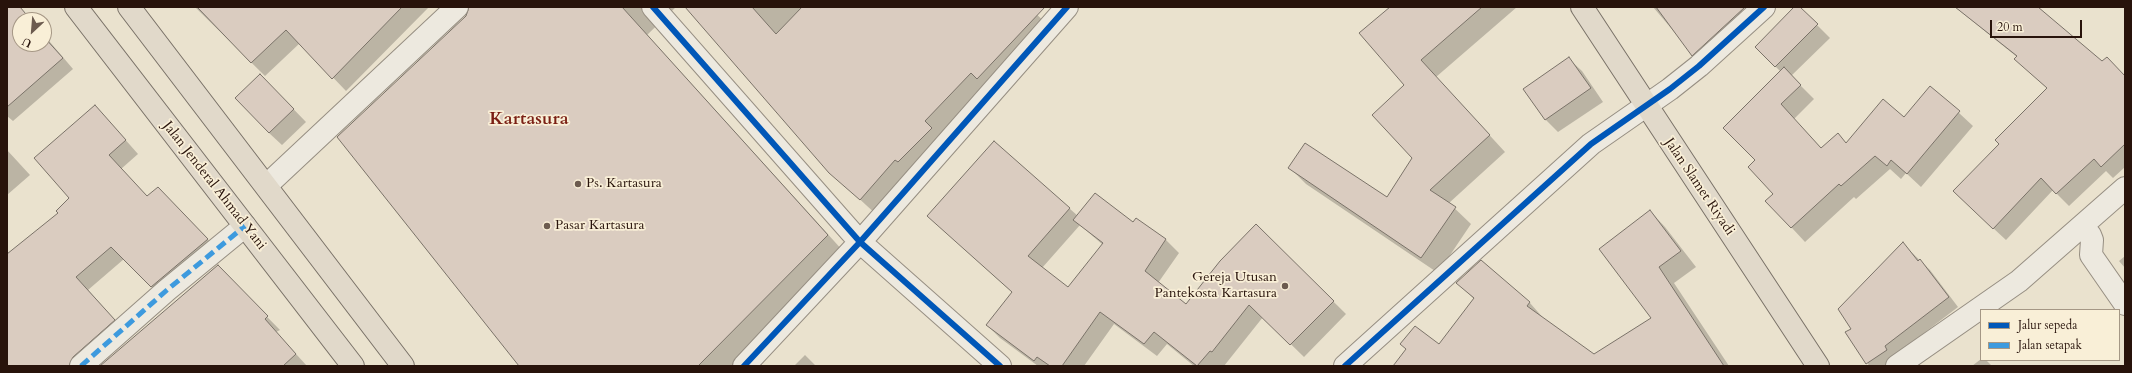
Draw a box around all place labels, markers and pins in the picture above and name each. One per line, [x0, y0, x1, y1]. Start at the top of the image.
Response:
place label: Ps. Kartasura [586, 176, 662, 192]
marker: Ps. Kartasura [573, 179, 583, 189]
place label: Pasar Kartasura [555, 218, 644, 234]
marker: Pasar Kartasura [542, 221, 552, 231]
place label: Gereja Utusan Pantekosta Kartasura [1154, 270, 1277, 302]
marker: Gereja Utusan Pantekosta Kartasura [1280, 281, 1290, 291]

